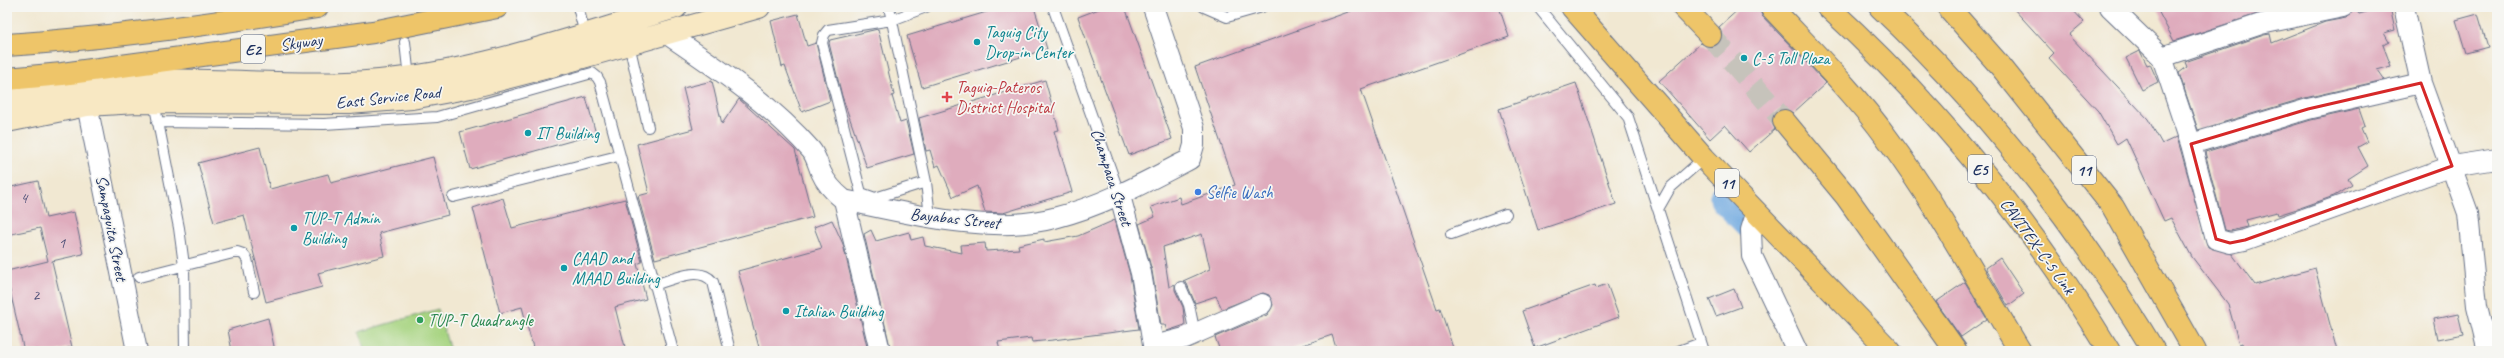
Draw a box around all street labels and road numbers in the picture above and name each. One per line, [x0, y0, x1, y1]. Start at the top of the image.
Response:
street label: Skyway [279, 29, 325, 56]
road number: E2 [241, 35, 265, 63]
street label: East Service Road [335, 81, 444, 113]
street label: Champaca Street [1086, 126, 1138, 231]
road number: E5 [1968, 155, 1992, 183]
road number: 11 [2072, 156, 2096, 184]
road number: 11 [1715, 169, 1739, 197]
street label: Sampaguita Street [91, 174, 132, 285]
street label: CAVITEX–C-5 Link [1996, 194, 2081, 300]
street label: Bayabas Street [909, 203, 1003, 234]

